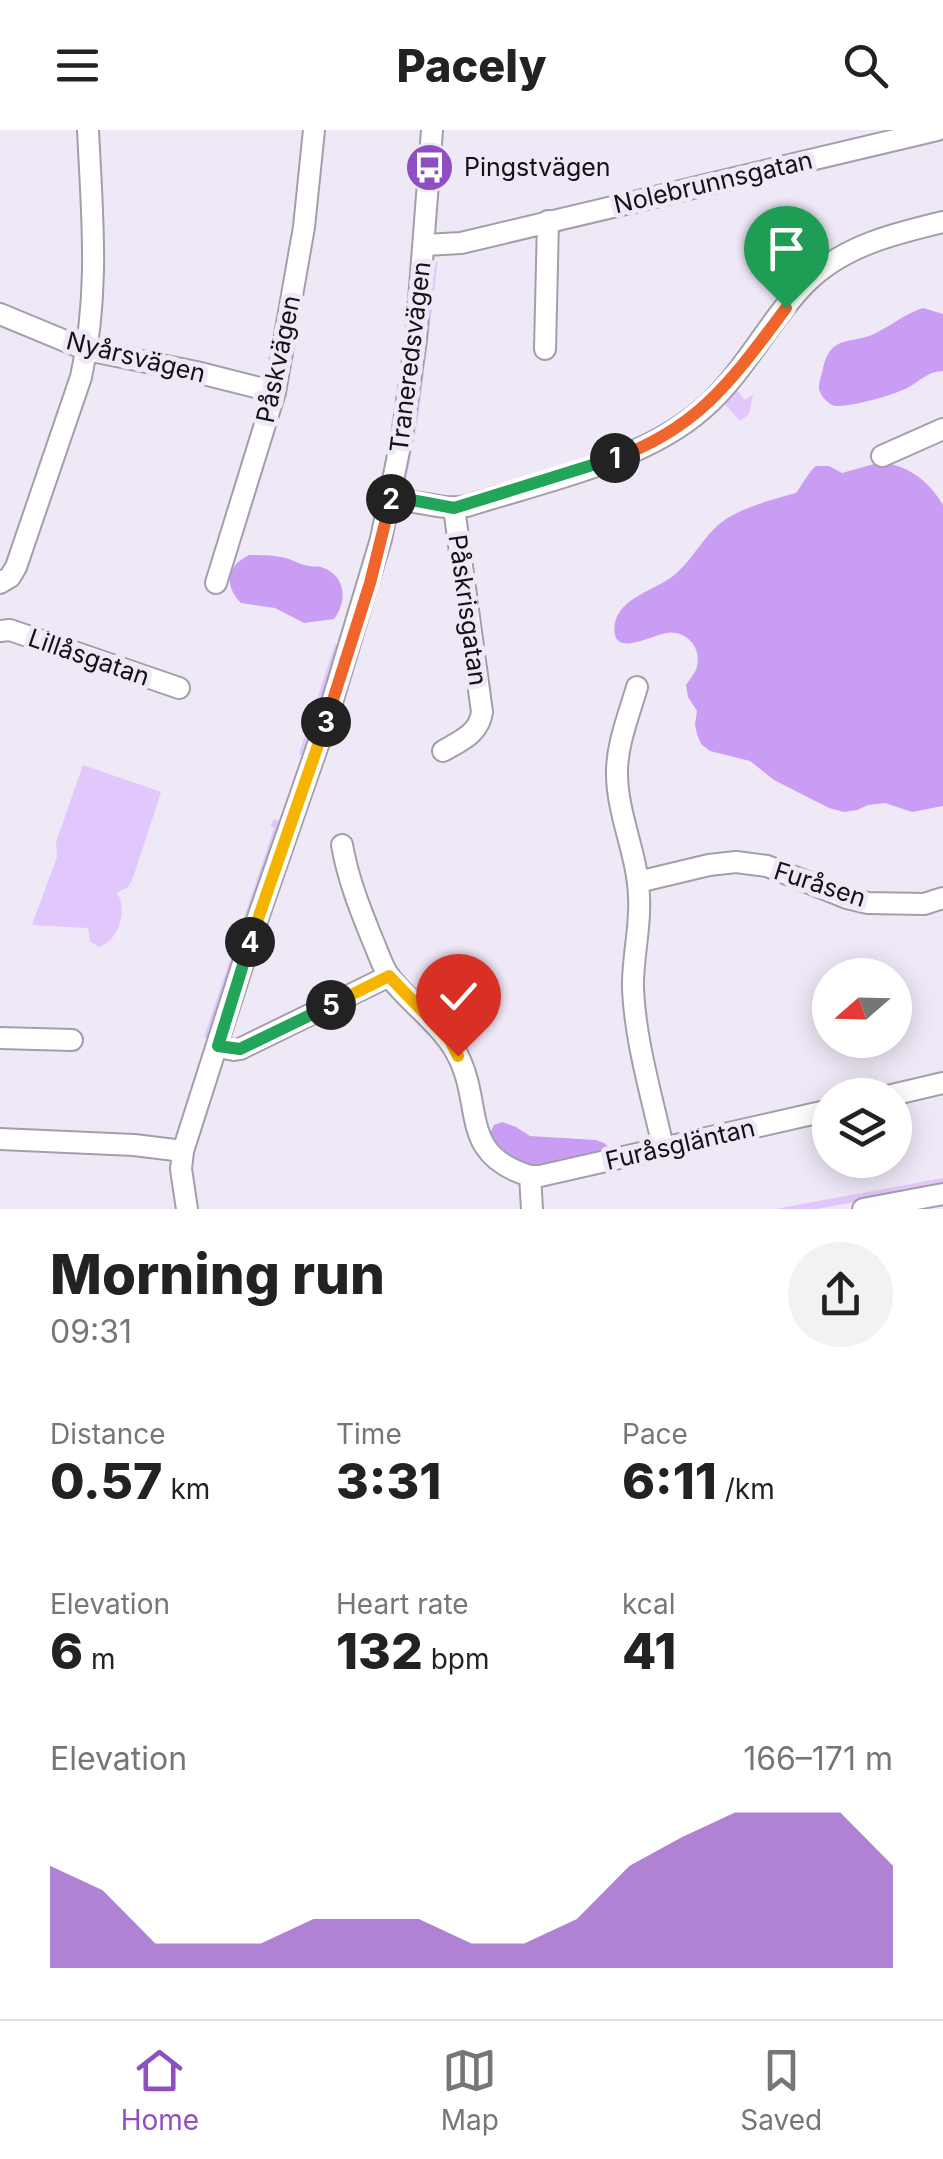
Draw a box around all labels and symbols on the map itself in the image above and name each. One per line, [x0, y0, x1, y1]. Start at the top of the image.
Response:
bus stop icon: Pingstvägen [403, 141, 455, 193]
street label: Nolebrunnsgatan [611, 145, 815, 219]
place label: Pingstvägen [464, 152, 611, 182]
pin [744, 206, 829, 309]
street label: Traneredsvägen [383, 260, 437, 454]
street label: Påskvägen [250, 293, 306, 425]
street label: Nyårsvägen [63, 325, 209, 389]
pin: 1 [590, 433, 640, 483]
pin: 2 [366, 474, 416, 524]
street label: Påskrisgatan [443, 532, 493, 688]
street label: Lillåsgatan [25, 622, 153, 692]
pin: 3 [301, 697, 351, 747]
street label: Furåsen [770, 855, 870, 913]
pin: 4 [225, 917, 275, 967]
pin [416, 954, 501, 1057]
north arrow [812, 958, 912, 1058]
pin: 5 [306, 980, 356, 1030]
street label: Furåsgläntan [602, 1112, 758, 1176]

